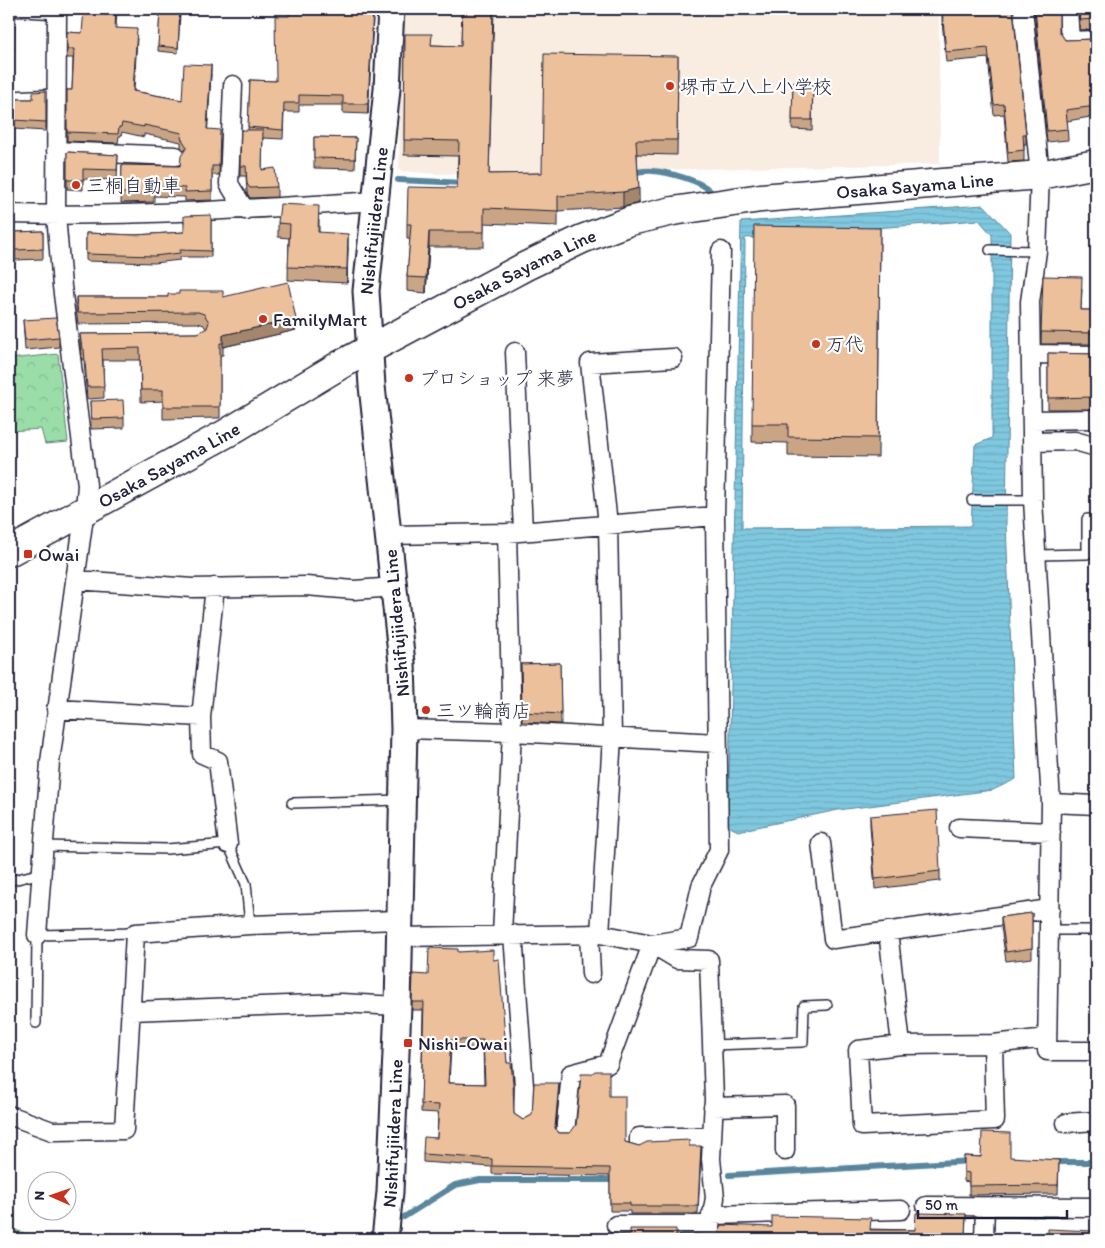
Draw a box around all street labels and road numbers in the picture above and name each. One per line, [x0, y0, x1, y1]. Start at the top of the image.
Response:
street label: Nishifujiidera Line [355, 146, 393, 296]
street label: Osaka Sayama Line [835, 168, 995, 204]
street label: Osaka Sayama Line [448, 224, 599, 315]
street label: Osaka Sayama Line [94, 417, 244, 513]
street label: Nishifujiidera Line [379, 548, 414, 698]
street label: Nishifujiidera Line [377, 1059, 408, 1209]

